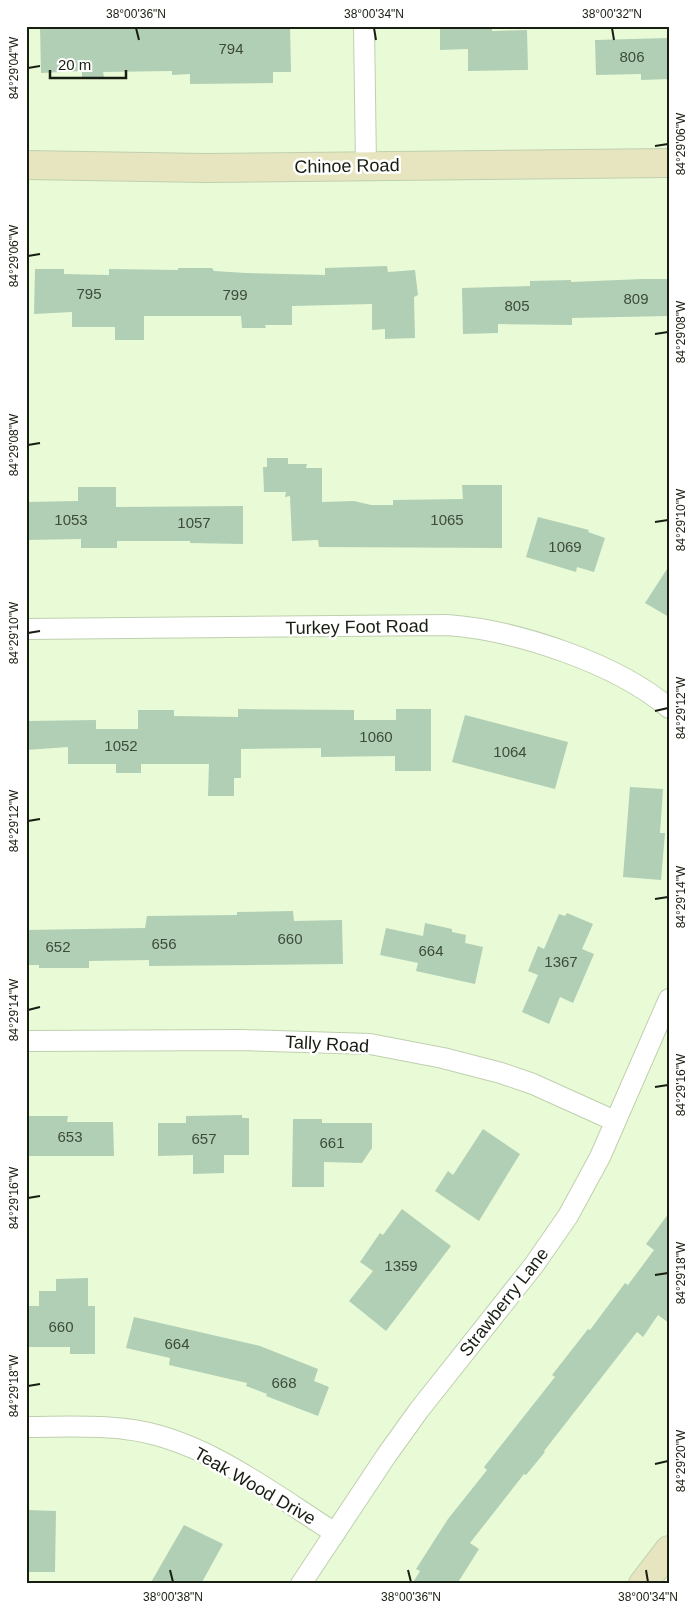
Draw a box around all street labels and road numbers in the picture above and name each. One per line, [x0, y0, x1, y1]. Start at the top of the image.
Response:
street label: Chinoe Road [294, 155, 400, 177]
street label: Turkey Foot Road [285, 616, 429, 638]
street label: Tally Road [285, 1032, 369, 1056]
street label: Strawberry Lane [455, 1244, 553, 1360]
street label: Teak Wood Drive [191, 1443, 319, 1529]

